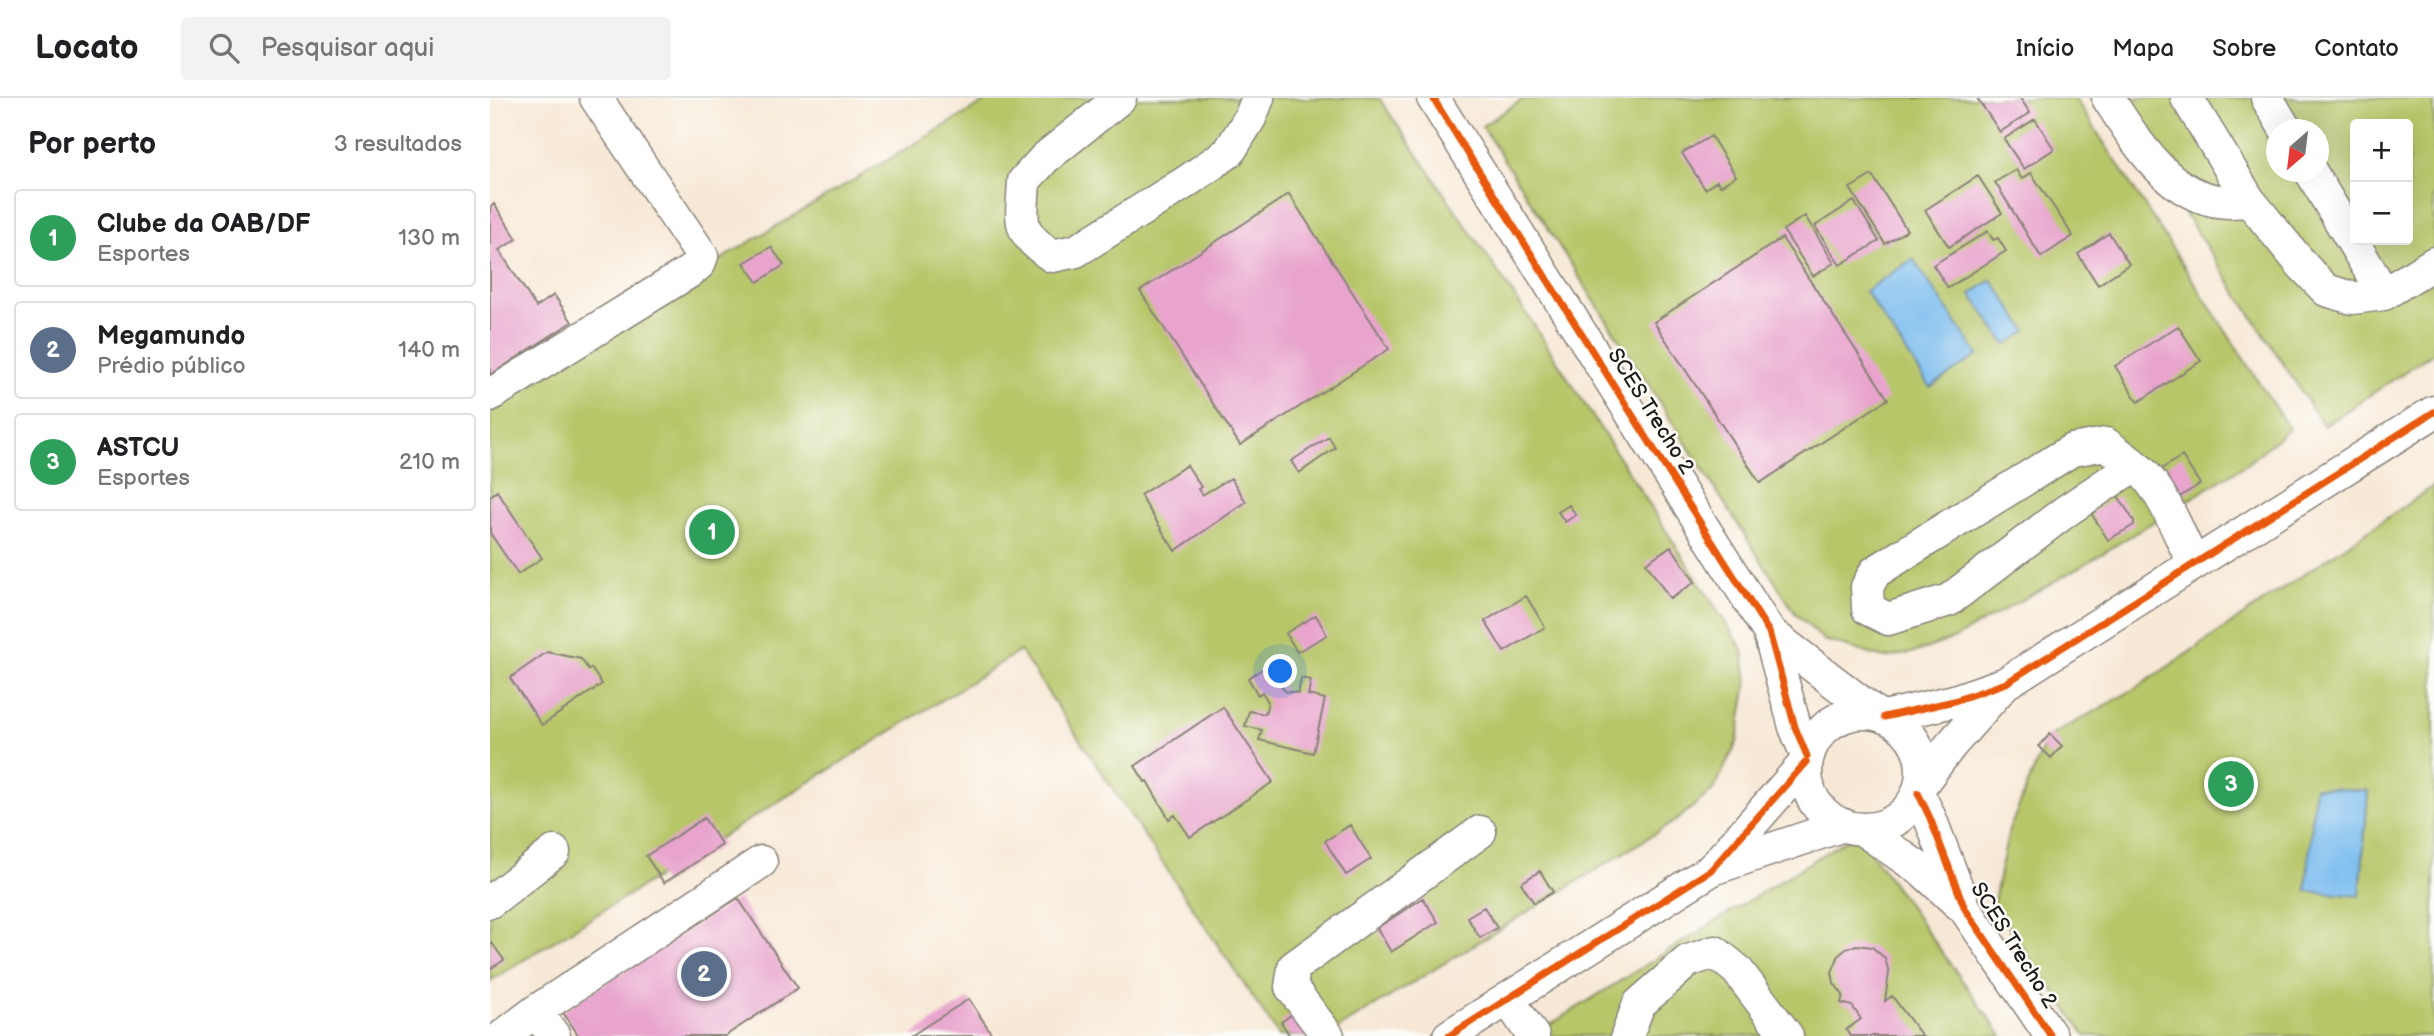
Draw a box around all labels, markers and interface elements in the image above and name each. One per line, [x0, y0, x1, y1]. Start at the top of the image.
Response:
search box [181, 17, 671, 80]
text: Locato [35, 28, 139, 68]
icon: search [205, 29, 243, 67]
text: Pesquisar aqui [261, 33, 434, 64]
text: Início [2016, 34, 2074, 63]
text: Mapa [2112, 34, 2174, 63]
text: Sobre [2212, 34, 2276, 63]
text: Contato [2314, 34, 2399, 63]
north arrow [2266, 119, 2329, 182]
map controls [2350, 119, 2413, 245]
button: + [2350, 119, 2413, 182]
text: Por perto [28, 126, 156, 162]
text: 3 resultados [334, 130, 462, 158]
button: − [2350, 182, 2413, 245]
text: Clube da OAB/DF [97, 209, 310, 240]
text: 1 [48, 224, 58, 252]
text: 130 m [398, 224, 460, 252]
text: Esportes [97, 240, 190, 268]
text: Megamundo [97, 321, 245, 352]
text: 2 [46, 336, 60, 364]
text: 140 m [398, 336, 460, 364]
street label: SCES Trecho 2 [1602, 344, 1700, 479]
text: Prédio público [97, 352, 246, 380]
text: ASTCU [97, 433, 179, 464]
text: 3 [46, 448, 60, 476]
text: 210 m [399, 448, 460, 476]
text: Esportes [97, 464, 190, 492]
pin: 1 [689, 506, 735, 558]
your location [1263, 654, 1297, 688]
pin: 3 [2208, 758, 2254, 810]
street label: SCES Trecho 2 [1965, 878, 2063, 1013]
pin: 2 [681, 948, 727, 1000]

